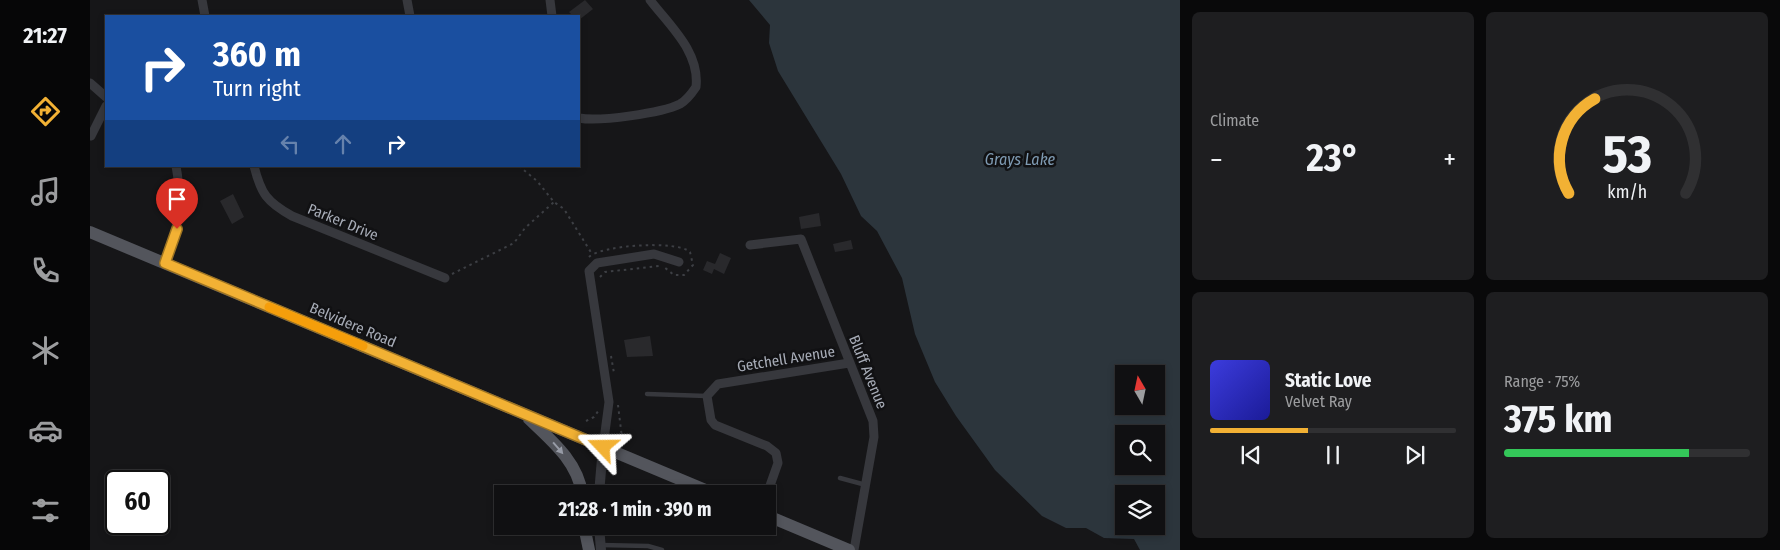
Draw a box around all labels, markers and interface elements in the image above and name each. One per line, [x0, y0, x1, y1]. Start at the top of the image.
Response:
text: 21:27 [23, 22, 67, 49]
text: 360 m [213, 33, 301, 75]
icon: right [130, 35, 195, 100]
text: Turn right [213, 75, 301, 102]
icon: directions [28, 94, 63, 129]
text: Climate [1210, 111, 1259, 130]
text: 53 [1602, 123, 1652, 186]
icon: left [276, 130, 304, 158]
icon: ahead [329, 130, 357, 158]
icon: right [382, 130, 410, 158]
text: 23° [1306, 135, 1360, 181]
text: − [1210, 143, 1223, 176]
text: + [1443, 143, 1456, 176]
water label: Grays Lake [985, 150, 1056, 169]
icon: music [28, 174, 63, 209]
pin [156, 178, 198, 229]
text: km/h [1607, 181, 1647, 203]
icon: arrive [163, 185, 191, 213]
street label: Parker Drive [305, 200, 381, 244]
icon: phone [28, 253, 63, 288]
street label: Belvidere Road [307, 299, 399, 351]
icon: climate [28, 333, 63, 368]
street label: Bluff Avenue [845, 333, 891, 411]
street label: Getchell Avenue [736, 342, 836, 376]
north arrow [1115, 365, 1165, 415]
map controls [1115, 365, 1165, 535]
text: Static Love [1285, 369, 1372, 392]
text: Range · 75% [1504, 372, 1580, 391]
text: Velvet Ray [1285, 392, 1352, 411]
text: 375 km [1504, 396, 1613, 442]
icon: car [28, 413, 63, 448]
position arrow [576, 420, 628, 472]
button: search [1115, 425, 1165, 475]
one-way arrow [553, 441, 564, 454]
icon: previous [1237, 441, 1265, 469]
icon: pause [1319, 441, 1347, 469]
icon: next [1401, 441, 1429, 469]
speed limit sign: 60 [105, 470, 170, 535]
button: layers [1115, 485, 1165, 535]
icon: filters [28, 493, 63, 528]
text: 21:28 · 1 min · 390 m [558, 498, 712, 521]

